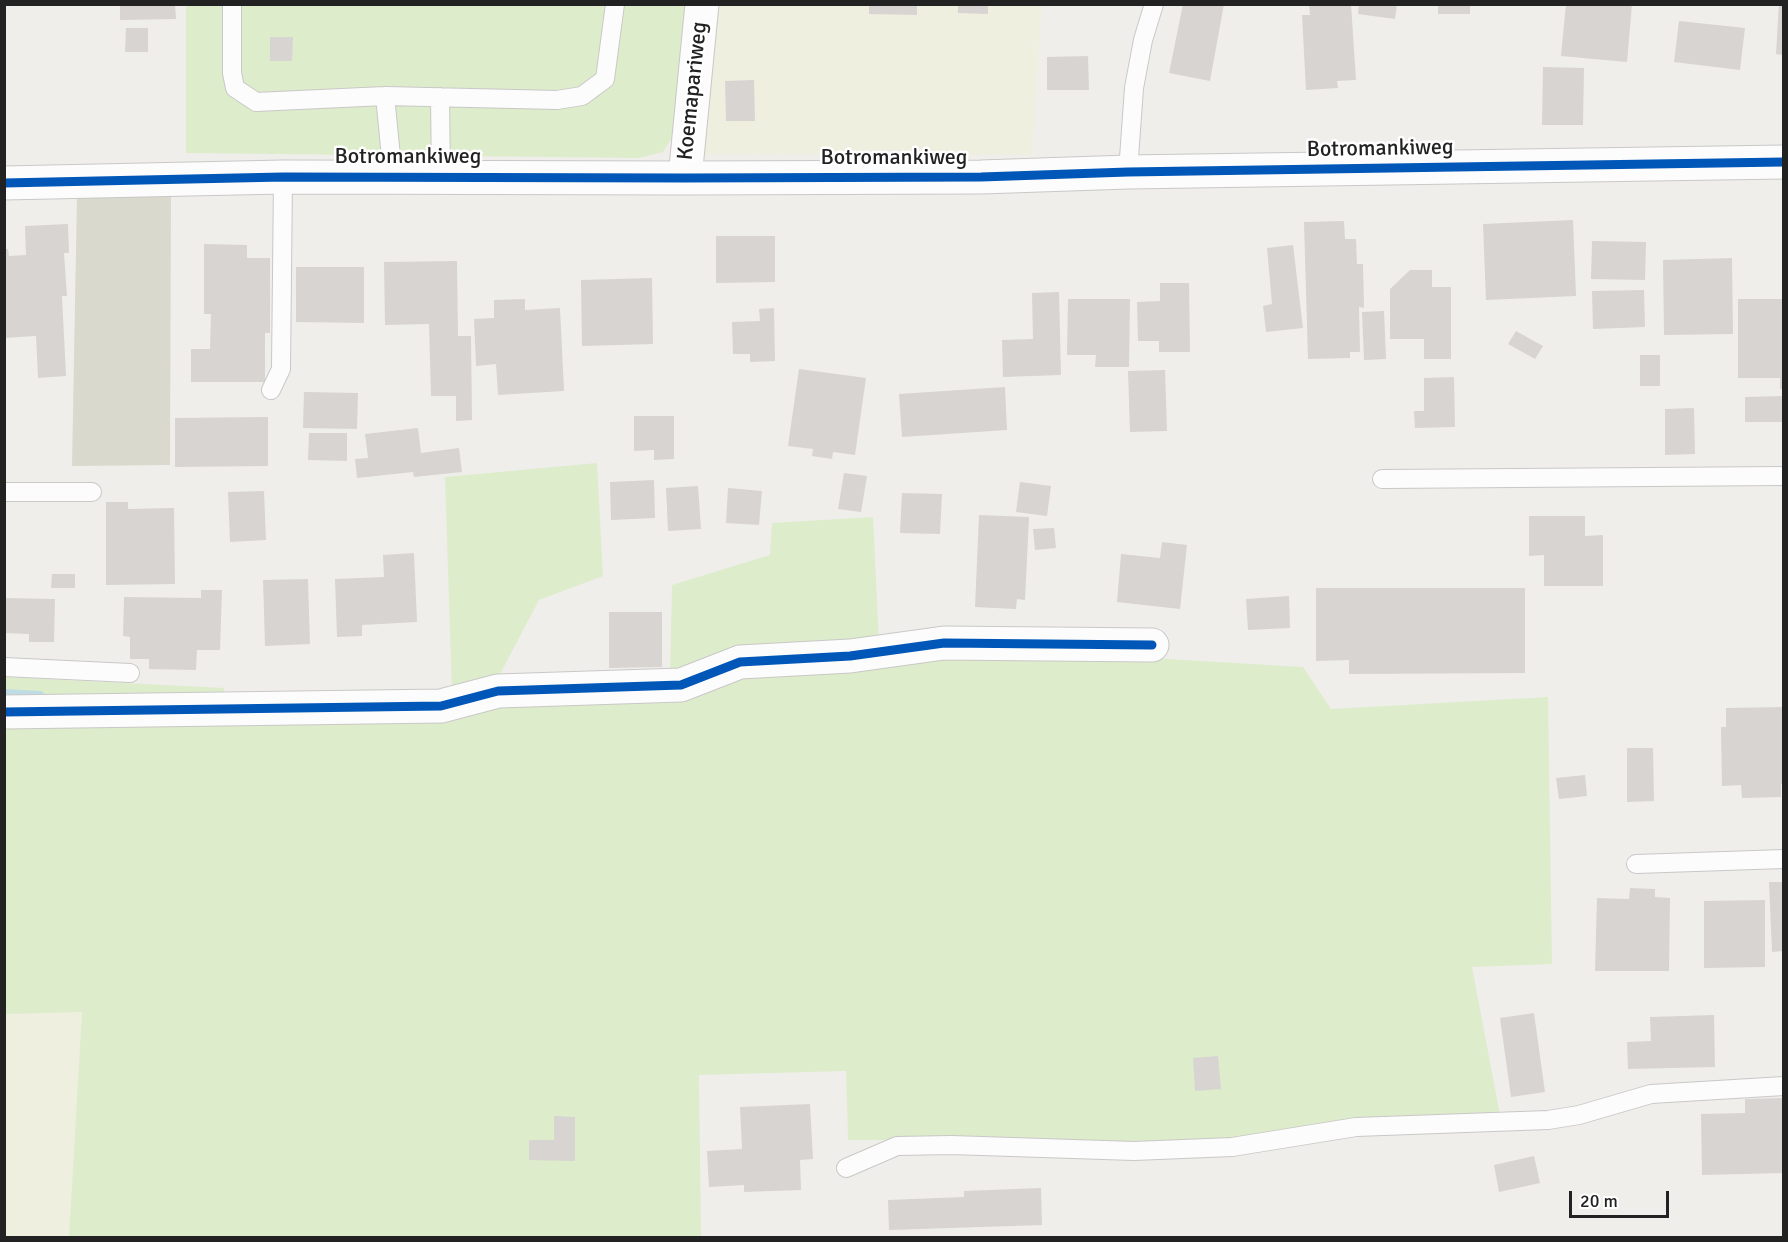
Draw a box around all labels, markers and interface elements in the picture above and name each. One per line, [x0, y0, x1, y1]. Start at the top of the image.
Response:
street label: Koemapariweg [673, 20, 713, 162]
street label: Botromankiweg [1306, 135, 1454, 163]
street label: Botromankiweg [335, 144, 481, 170]
street label: Botromankiweg [821, 145, 967, 171]
scale bar [1572, 1179, 1672, 1217]
text: 20 m [1580, 1190, 1618, 1212]

